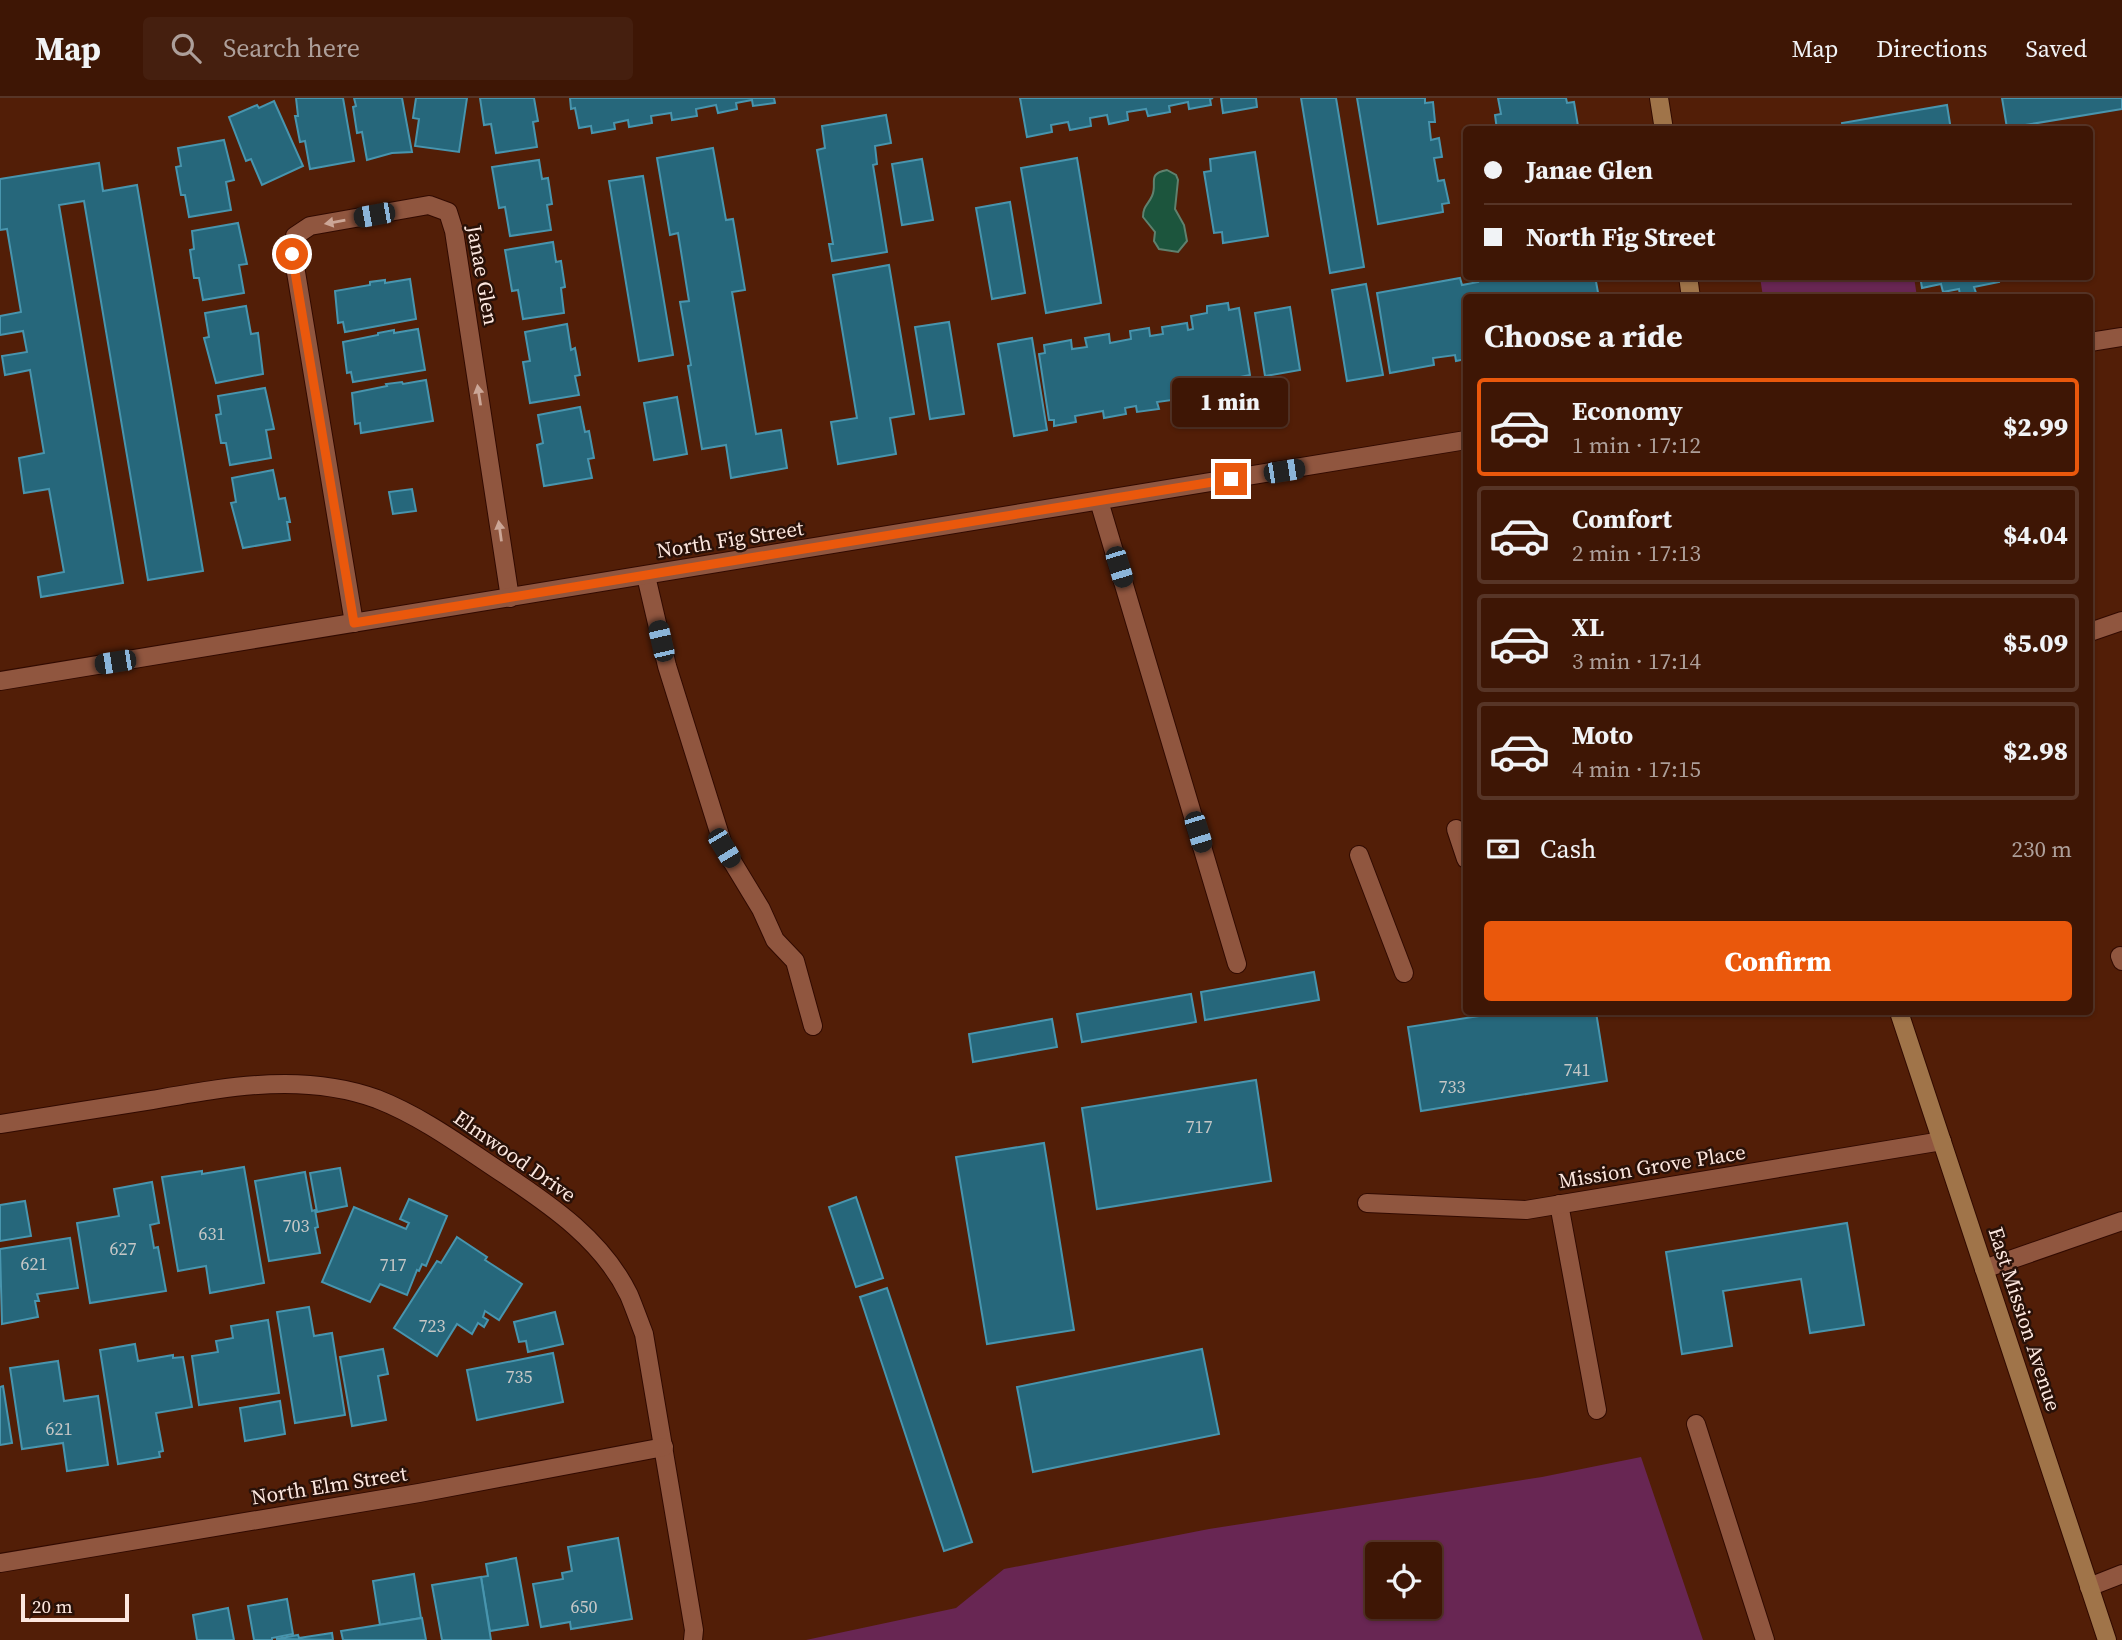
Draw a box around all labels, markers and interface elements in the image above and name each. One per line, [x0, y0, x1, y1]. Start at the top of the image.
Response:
search box [143, 17, 633, 80]
text: Map [35, 26, 101, 71]
icon: search [167, 29, 205, 67]
text: Search here [223, 30, 360, 66]
text: Map [1791, 32, 1838, 65]
text: Directions [1876, 32, 1987, 65]
text: Saved [2025, 32, 2087, 65]
text: Janae Glen [1526, 152, 1653, 188]
car [352, 201, 397, 229]
one-way arrow [324, 216, 346, 227]
text: North Fig Street [1526, 219, 1715, 255]
street label: Janae Glen [460, 222, 506, 327]
route start [276, 238, 308, 270]
text: Choose a ride [1484, 314, 1683, 358]
callout: 1 min [1173, 378, 1289, 426]
one-way arrow [473, 384, 484, 406]
text: 1 min [1200, 386, 1260, 418]
text: Economy [1572, 393, 1683, 429]
icon: car [1488, 396, 1551, 459]
text: $2.99 [2003, 409, 2068, 445]
text: 1 min · 17:12 [1572, 429, 1701, 461]
car [1262, 457, 1307, 485]
route end [1215, 463, 1247, 495]
text: Comfort [1572, 501, 1672, 537]
icon: car [1488, 504, 1551, 567]
street label: North Fig Street [654, 513, 806, 565]
text: $4.04 [2003, 517, 2068, 553]
one-way arrow [494, 520, 505, 542]
text: 2 min · 17:13 [1572, 537, 1701, 569]
car [1103, 544, 1136, 590]
text: XL [1572, 609, 1604, 645]
icon: car [1488, 612, 1551, 675]
car [647, 618, 676, 664]
text: $5.09 [2003, 625, 2068, 661]
text: 3 min · 17:14 [1572, 645, 1701, 677]
car [93, 648, 138, 676]
text: Moto [1572, 717, 1633, 753]
icon: car [1488, 720, 1551, 783]
text: $2.98 [2003, 733, 2068, 769]
text: 4 min · 17:15 [1572, 753, 1701, 785]
car [1182, 809, 1215, 855]
car [705, 825, 744, 871]
icon: cash [1484, 830, 1522, 868]
text: Cash [1540, 831, 1596, 867]
text: 230 m [2011, 833, 2072, 865]
button: Confirm [1484, 921, 2072, 1001]
house number: 741 [1564, 1057, 1591, 1082]
house number: 733 [1439, 1074, 1466, 1099]
street label: Elmwood Drive [448, 1103, 582, 1209]
house number: 717 [1186, 1114, 1213, 1139]
street label: Mission Grove Place [1556, 1137, 1748, 1195]
house number: 703 [283, 1213, 310, 1238]
house number: 631 [199, 1221, 226, 1246]
street label: East Mission Avenue [1982, 1223, 2068, 1415]
house number: 627 [110, 1236, 137, 1261]
house number: 621 [21, 1251, 48, 1276]
house number: 717 [380, 1252, 407, 1277]
house number: 723 [419, 1313, 446, 1338]
house number: 735 [506, 1364, 533, 1389]
house number: 621 [46, 1416, 73, 1441]
street label: North Elm Street [249, 1458, 409, 1512]
map controls [1365, 1542, 1442, 1619]
button: locate [1365, 1542, 1442, 1619]
scale bar [21, 1591, 130, 1623]
text: 20 m [32, 1593, 73, 1619]
house number: 650 [571, 1594, 598, 1619]

